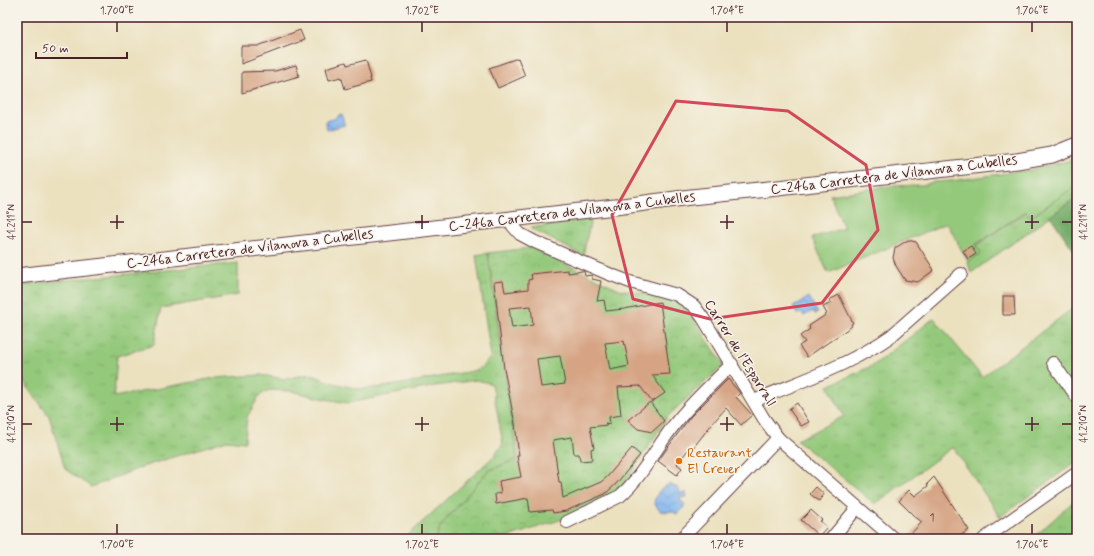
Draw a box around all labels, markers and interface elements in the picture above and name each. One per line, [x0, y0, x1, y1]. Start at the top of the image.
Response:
text: 1.700°E [100, 4, 134, 18]
text: 1.702°E [405, 4, 439, 18]
text: 1.704°E [710, 4, 744, 18]
text: 1.706°E [1016, 4, 1048, 18]
scale bar [36, 34, 127, 60]
text: 50 m [42, 41, 69, 57]
street label: C-246a Carretera de Vilanova a Cubelles [770, 151, 1019, 199]
street label: C-246a Carretera de Vilanova a Cubelles [448, 188, 697, 236]
text: 41.211°N [5, 204, 19, 240]
text: 41.211°N [1077, 204, 1091, 240]
street label: C-246a Carretera de Vilanova a Cubelles [126, 225, 375, 273]
street label: Carrer de l'Esparrall [700, 296, 780, 410]
text: 41.210°N [5, 405, 19, 443]
text: 41.210°N [1077, 405, 1091, 443]
place label: Restaurant El Creuer [687, 444, 752, 478]
marker: Restaurant El Creuer [674, 456, 684, 466]
house number: 1 [929, 510, 935, 526]
text: 1.700°E [100, 538, 134, 552]
text: 1.702°E [405, 538, 439, 552]
text: 1.704°E [710, 538, 744, 552]
text: 1.706°E [1016, 538, 1048, 552]

